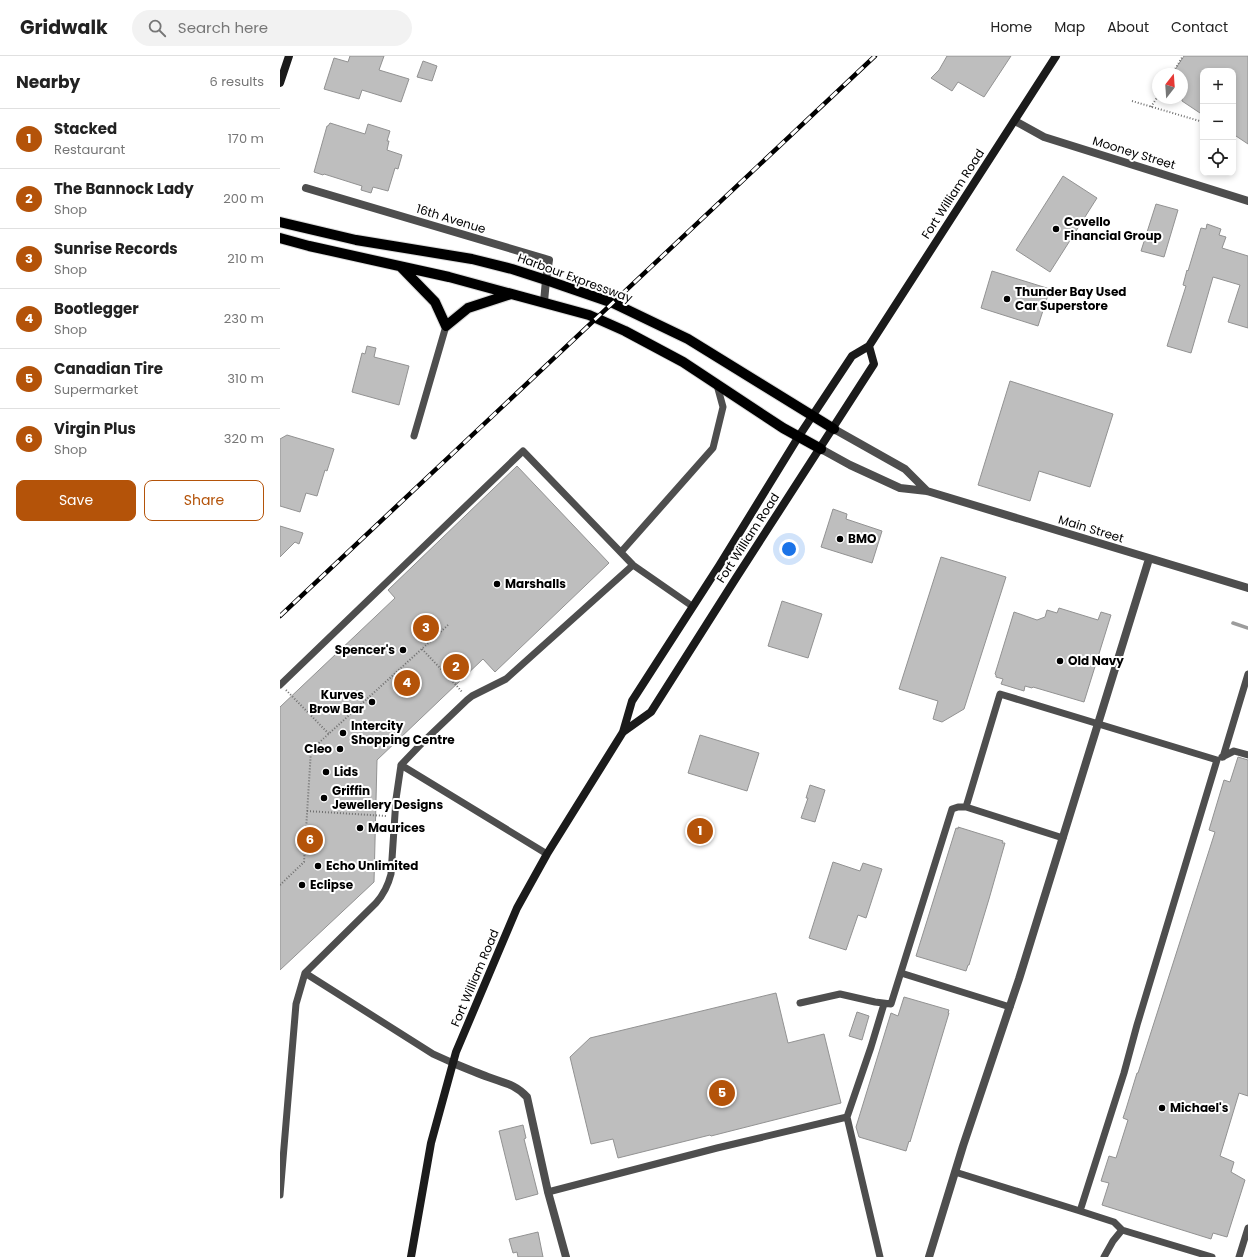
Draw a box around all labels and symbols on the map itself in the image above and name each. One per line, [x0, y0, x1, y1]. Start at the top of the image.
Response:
north arrow [1152, 68, 1188, 104]
street label: Mooney Street [1091, 132, 1178, 173]
street label: Fort William Road [917, 145, 988, 242]
street label: 16th Avenue [414, 200, 488, 237]
place label: Covello Financial Group [1064, 213, 1162, 244]
marker: Covello Financial Group [1051, 224, 1061, 234]
street label: Harbour Expressway [515, 249, 635, 306]
place label: Thunder Bay Used Car Superstore [1015, 283, 1126, 314]
marker: Thunder Bay Used Car Superstore [1002, 294, 1012, 304]
street label: Fort William Road [712, 489, 783, 586]
street label: Main Street [1056, 511, 1126, 547]
place label: BMO [848, 530, 877, 547]
marker: BMO [835, 534, 845, 544]
your location [779, 539, 799, 559]
place label: Marshalls [505, 575, 566, 592]
marker: Marshalls [492, 579, 502, 589]
pin: 3 [413, 613, 439, 643]
place label: Spencer's [335, 641, 395, 658]
marker: Spencer's [398, 645, 408, 655]
pin: 2 [443, 652, 469, 682]
place label: Old Navy [1068, 652, 1124, 669]
marker: Old Navy [1055, 656, 1065, 666]
pin: 4 [394, 668, 420, 698]
place label: Kurves Brow Bar [309, 686, 364, 717]
marker: Kurves Brow Bar [367, 697, 377, 707]
place label: Intercity Shopping Centre [351, 717, 455, 748]
marker: Intercity Shopping Centre [338, 728, 348, 738]
place label: Cleo [304, 740, 332, 757]
marker: Cleo [335, 744, 345, 754]
place label: Lids [334, 763, 358, 780]
marker: Lids [321, 767, 331, 777]
place label: Griffin Jewellery Designs [332, 782, 443, 813]
marker: Griffin Jewellery Designs [319, 793, 329, 803]
pin: 1 [687, 816, 713, 846]
place label: Maurices [368, 819, 426, 836]
marker: Maurices [355, 823, 365, 833]
pin: 6 [297, 825, 323, 855]
place label: Echo Unlimited [326, 857, 418, 874]
marker: Echo Unlimited [313, 861, 323, 871]
place label: Eclipse [310, 876, 354, 893]
marker: Eclipse [297, 880, 307, 890]
street label: Fort William Road [446, 927, 503, 1029]
pin: 5 [709, 1078, 735, 1108]
place label: Michael's [1170, 1099, 1229, 1116]
marker: Michael's [1157, 1103, 1167, 1113]

